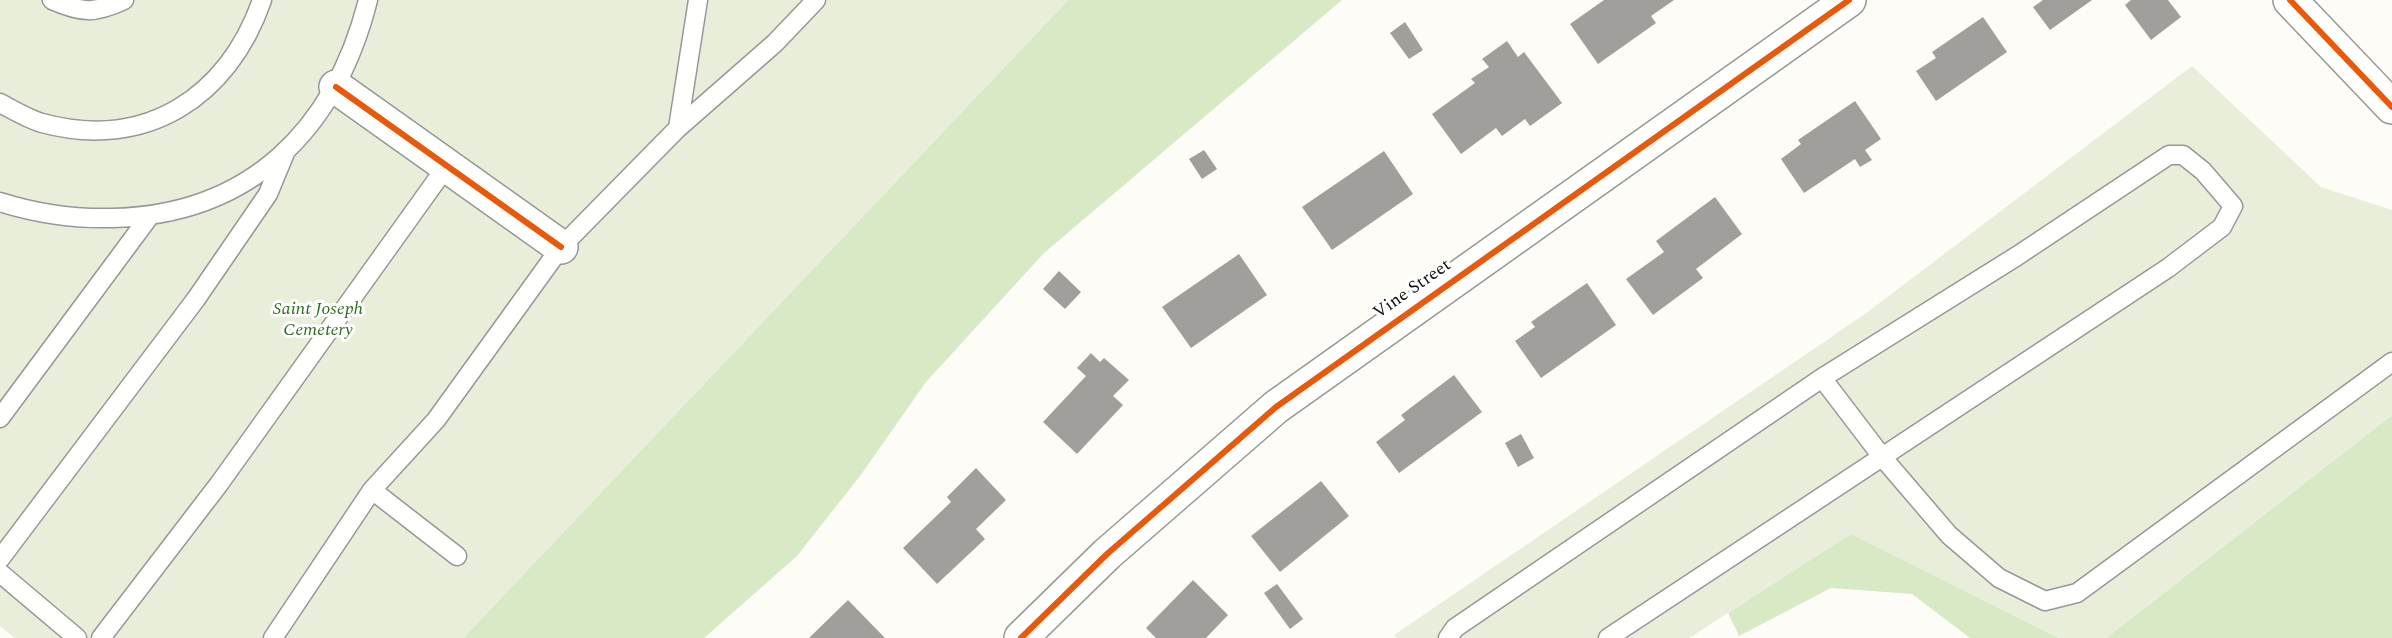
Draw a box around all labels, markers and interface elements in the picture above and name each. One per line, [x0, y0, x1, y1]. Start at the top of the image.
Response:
street label: Vine Street [1370, 255, 1456, 325]
park label: Saint Joseph Cemetery [273, 299, 363, 342]

